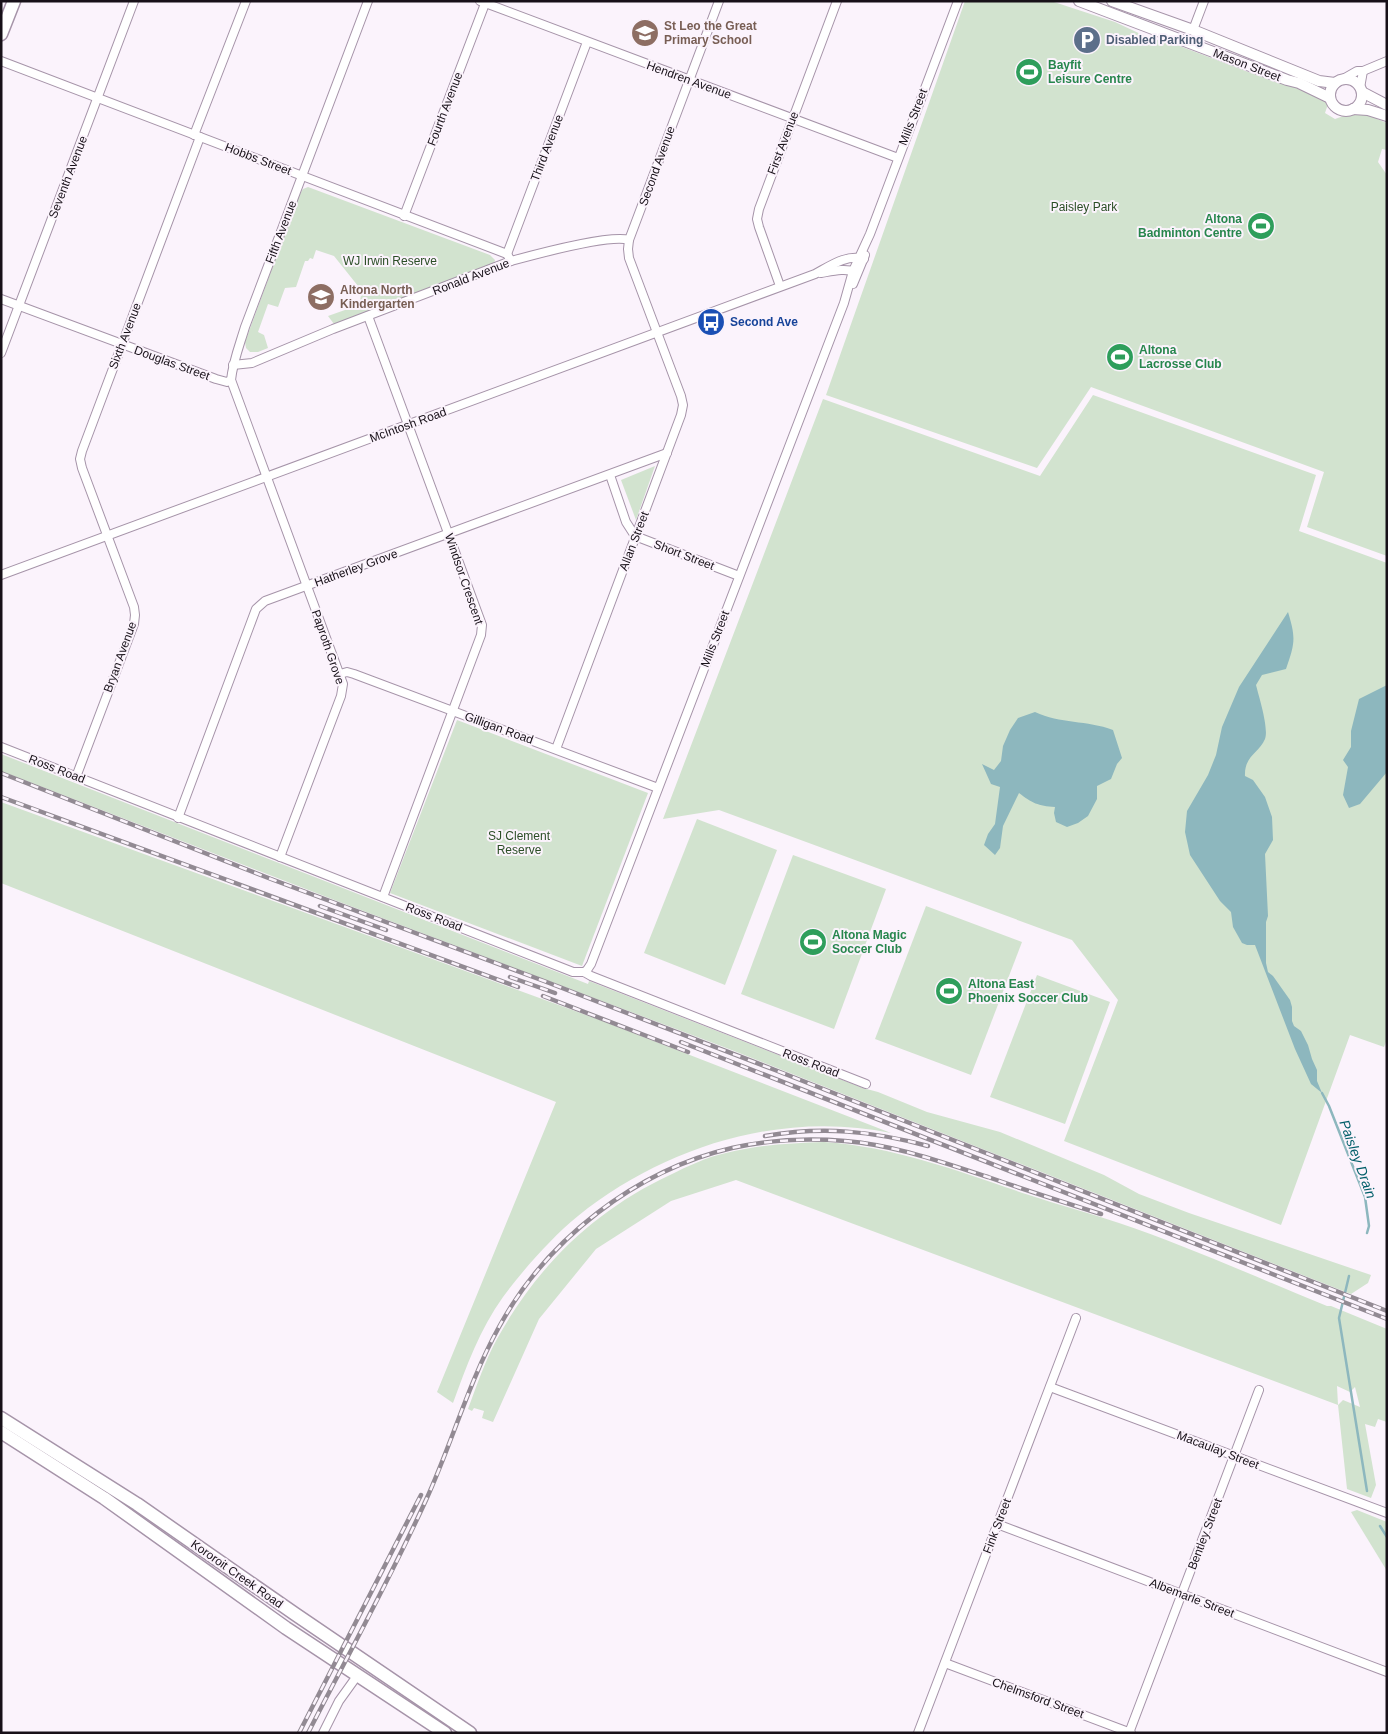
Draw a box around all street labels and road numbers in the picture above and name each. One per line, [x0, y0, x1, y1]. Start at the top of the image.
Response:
street label: Mason Street [1211, 46, 1283, 85]
street label: Hendren Avenue [645, 58, 734, 102]
street label: Fourth Avenue [425, 70, 466, 148]
street label: Mills Street [896, 86, 930, 147]
street label: First Avenue [765, 109, 802, 177]
street label: Third Avenue [528, 112, 566, 183]
street label: Second Avenue [636, 124, 678, 208]
street label: Seventh Avenue [46, 133, 90, 220]
street label: Hobbs Street [223, 140, 294, 178]
street label: Fifth Avenue [263, 198, 300, 266]
street label: Ronald Avenue [431, 256, 512, 298]
street label: Sixth Avenue [106, 301, 144, 371]
street label: Douglas Street [132, 343, 212, 383]
street label: McIntosh Road [368, 405, 448, 445]
street label: Allan Street [616, 509, 652, 572]
street label: Windsor Crescent [442, 532, 486, 627]
street label: Short Street [652, 537, 717, 573]
street label: Hatherley Grove [313, 546, 400, 590]
street label: Paproth Grove [309, 608, 347, 686]
street label: Mills Street [698, 608, 732, 669]
street label: Bryan Avenue [101, 619, 139, 694]
street label: Gilligan Road [463, 709, 535, 747]
street label: Ross Road [27, 752, 87, 786]
street label: Ross Road [404, 900, 464, 934]
street label: Ross Road [781, 1046, 841, 1080]
street label: Macaulay Street [1175, 1428, 1262, 1472]
street label: Fink Street [980, 1496, 1014, 1556]
street label: Bentley Street [1185, 1496, 1225, 1572]
street label: Kororoit Creek Road [188, 1537, 286, 1611]
street label: Albemarle Street [1148, 1575, 1237, 1621]
street label: Chelmsford Street [990, 1675, 1086, 1721]

